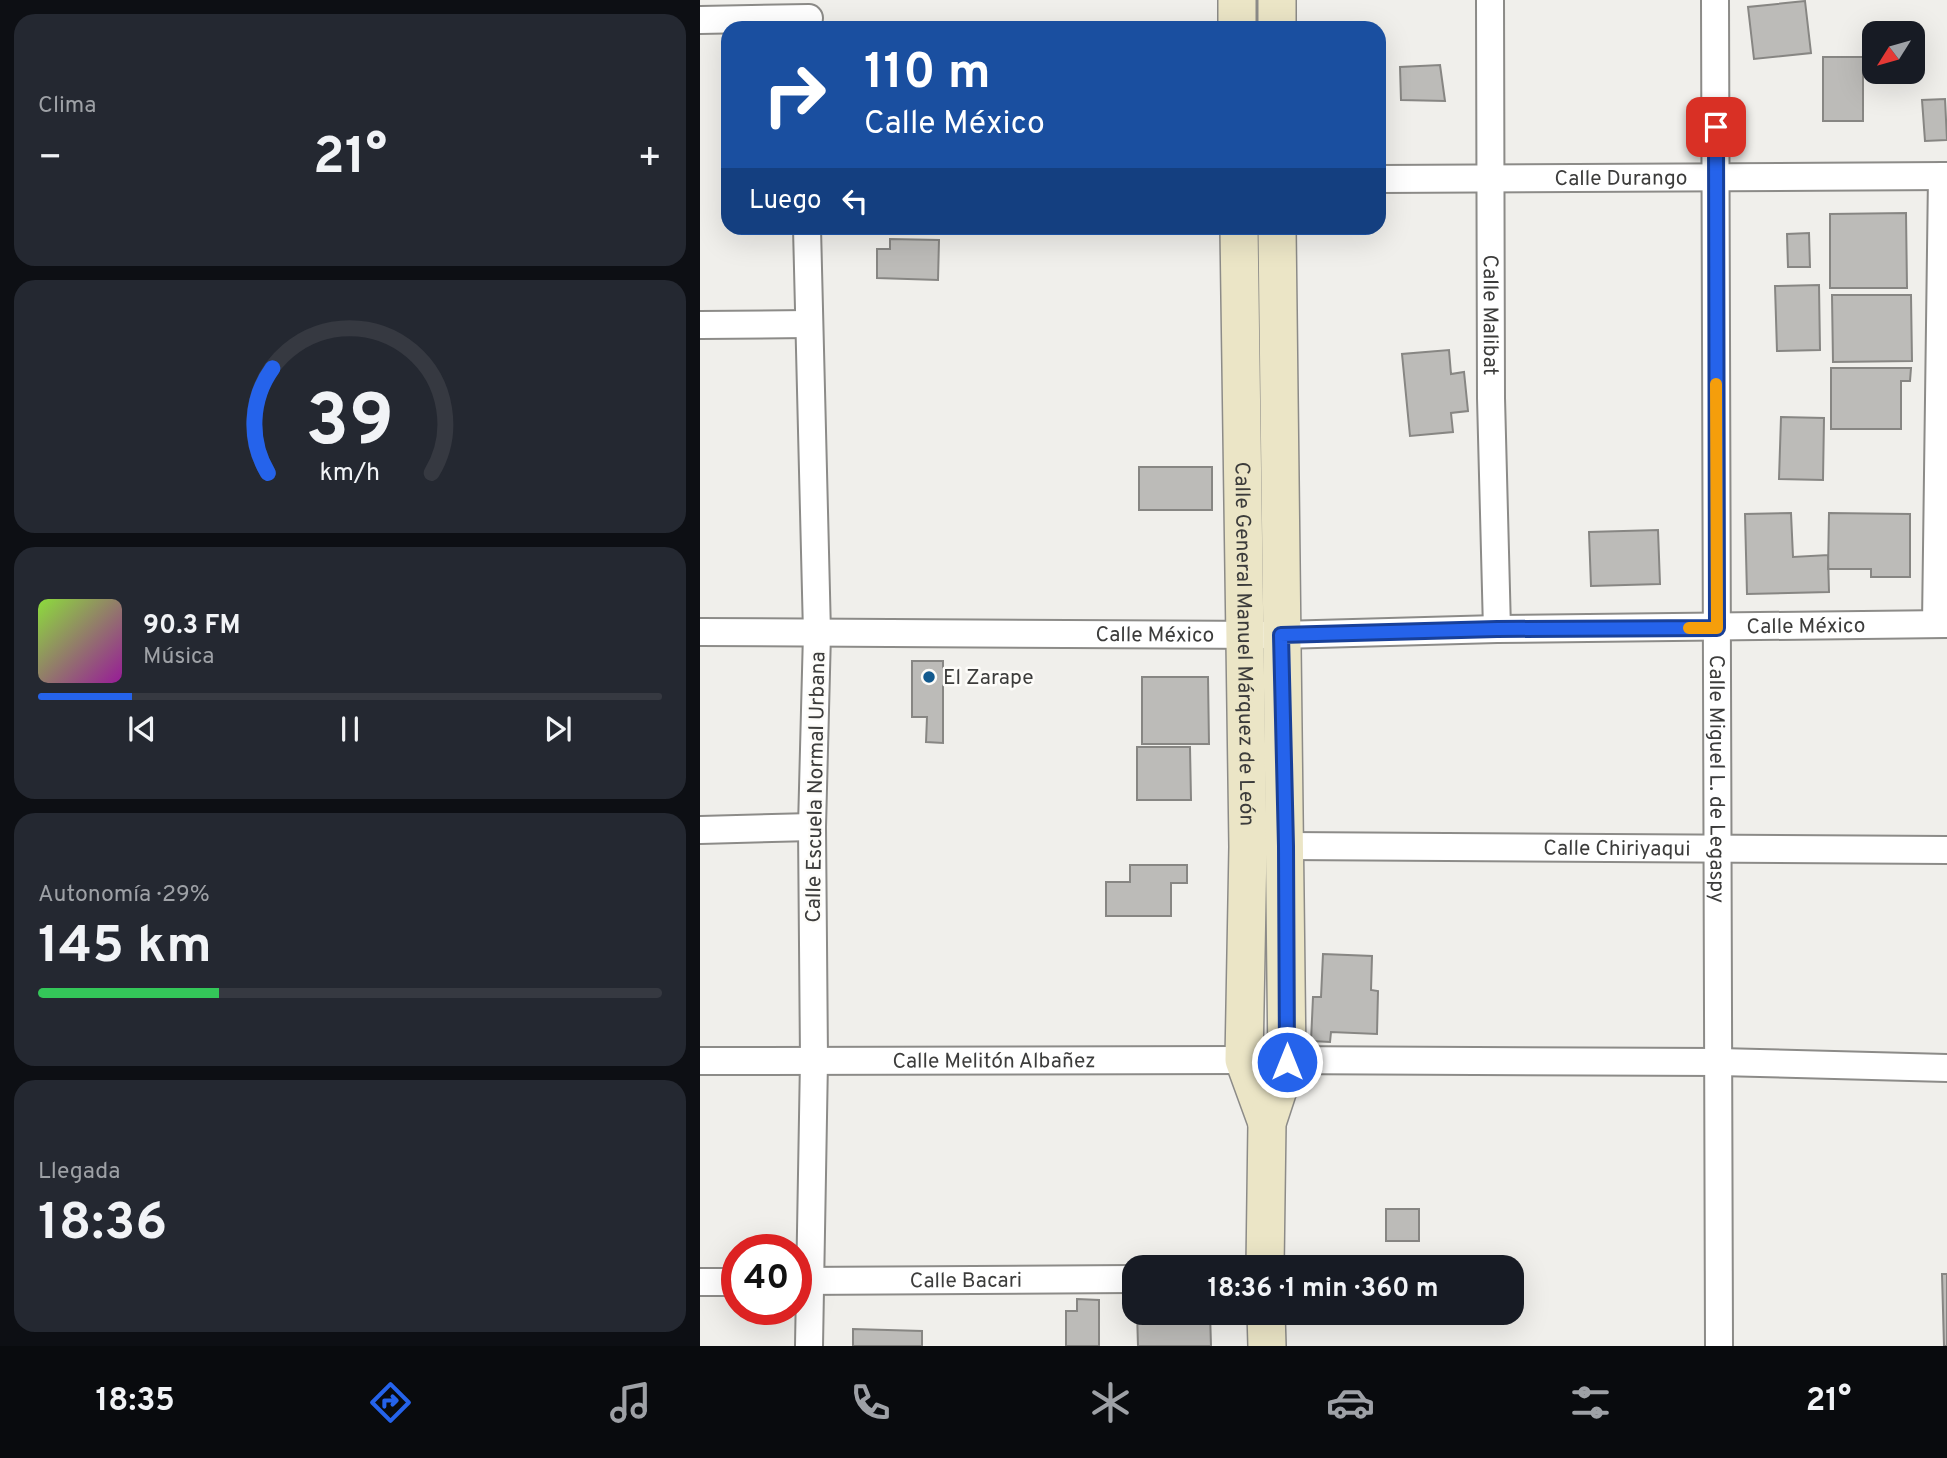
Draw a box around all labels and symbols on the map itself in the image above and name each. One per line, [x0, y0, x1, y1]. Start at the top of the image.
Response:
north arrow [1862, 21, 1925, 84]
pin [1686, 97, 1746, 157]
street label: Calle Durango [1554, 165, 1688, 193]
street label: Calle Malibat [1476, 255, 1503, 375]
street label: Calle General Manuel Márquez de León [1227, 462, 1260, 826]
street label: Calle México [1746, 613, 1865, 641]
street label: Calle México [1096, 622, 1214, 650]
street label: Calle Escuela Normal Urbana [801, 651, 832, 923]
street label: Calle Miguel L. de Legaspy [1702, 655, 1730, 903]
place label: El Zarape [943, 665, 1034, 692]
marker: El Zarape [921, 669, 937, 685]
street label: Calle Chiriyaqui [1543, 836, 1691, 863]
position arrow [1250, 1025, 1324, 1099]
street label: Calle Melitón Albañez [892, 1048, 1096, 1076]
speed limit sign: 40 [721, 1234, 812, 1325]
street label: Calle Bacari [910, 1268, 1022, 1295]

